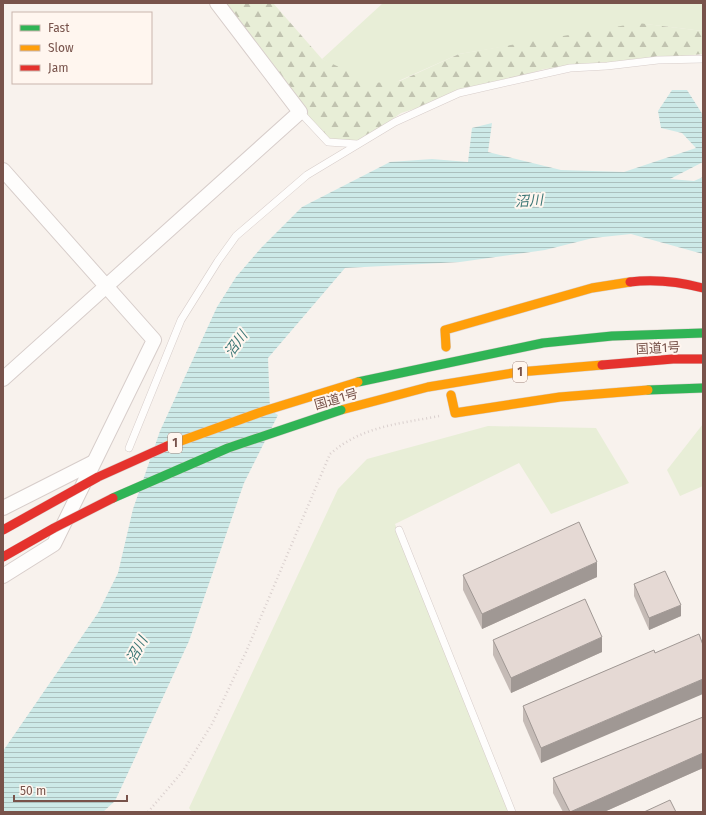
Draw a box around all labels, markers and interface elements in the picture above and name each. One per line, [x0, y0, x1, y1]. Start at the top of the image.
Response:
legend [12, 12, 152, 84]
text: Fast [48, 21, 70, 35]
text: Slow [48, 41, 74, 55]
text: Jam [48, 61, 68, 75]
water label: 沼川 [514, 191, 546, 210]
water label: 沼川 [221, 326, 252, 360]
street label: 国道1号 [635, 339, 681, 357]
road number: 1 [513, 362, 527, 382]
street label: 国道1号 [312, 386, 360, 412]
road number: 1 [168, 433, 182, 453]
water label: 沼川 [123, 632, 152, 666]
scale bar [14, 777, 127, 803]
text: 50 m [20, 784, 46, 798]

